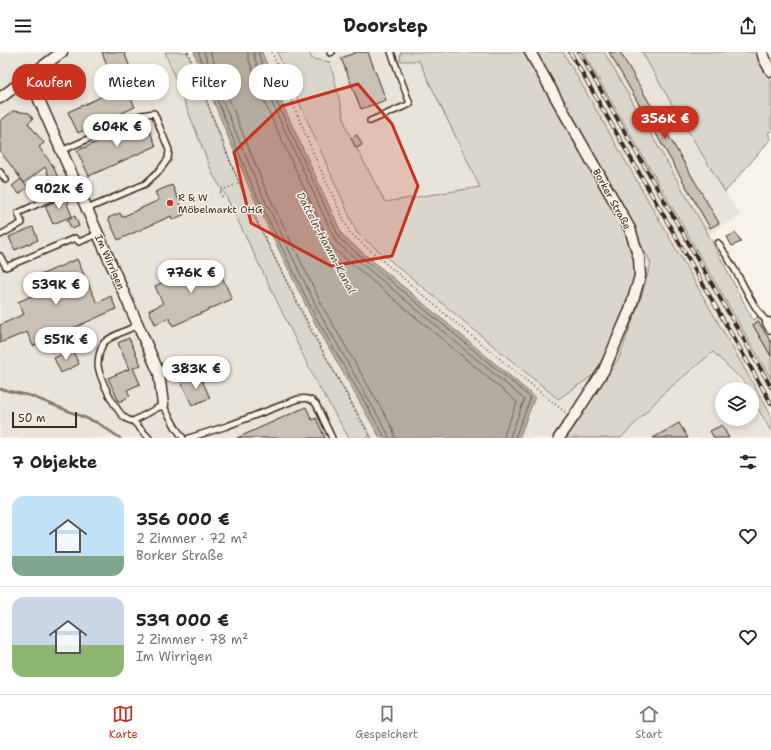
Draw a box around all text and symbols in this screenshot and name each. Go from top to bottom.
text: Doorstep [343,14,428,38]
icon: menu [12,15,34,37]
icon: share [737,15,759,37]
chip: Kaufen [12,64,86,100]
chip: Mieten [94,64,169,100]
chip: Filter [177,64,241,100]
chip: Neu [249,64,303,100]
pin: 356K € [632,106,698,140]
text: 356K € [641,110,689,127]
pin: 604K € [84,114,150,148]
text: 604K € [92,118,142,135]
street label: Borker Straße [590,166,634,232]
pin: 902K € [26,176,92,210]
text: 902K € [34,180,84,197]
water label: Datteln-Hamm-Kanal [293,189,359,297]
place label: R & W Möbelmarkt OHG [178,191,263,216]
marker: R & W Möbelmarkt OHG [165,198,175,208]
street label: Im Wirrigen [92,233,128,291]
pin: 776K € [158,260,224,294]
text: 776K € [166,264,216,281]
pin: 539K € [23,272,89,306]
text: 539K € [32,276,80,293]
pin: 551K € [33,327,99,361]
text: 551K € [44,331,88,348]
pin: 383K € [163,356,229,390]
text: 383K € [171,360,221,377]
map controls [715,382,759,426]
button: layers [715,382,759,426]
scale bar [12,410,77,429]
text: 50 m [18,411,46,426]
text: 7 Objekte [12,451,97,473]
icon: filters [737,451,759,473]
text: 356 000 € [136,508,230,530]
icon: home [44,512,92,560]
icon: heart [737,525,759,547]
text: 2 Zimmer · 72 m² [136,530,248,547]
text: Borker Straße [136,547,224,564]
text: 539 000 € [136,609,229,631]
icon: home [44,613,92,661]
icon: heart [737,626,759,648]
text: 2 Zimmer · 78 m² [136,631,248,648]
text: Im Wirrigen [136,648,212,665]
tab: Karte [109,703,138,742]
tab: Gespeichert [355,703,418,742]
tab: Start [635,703,662,742]

